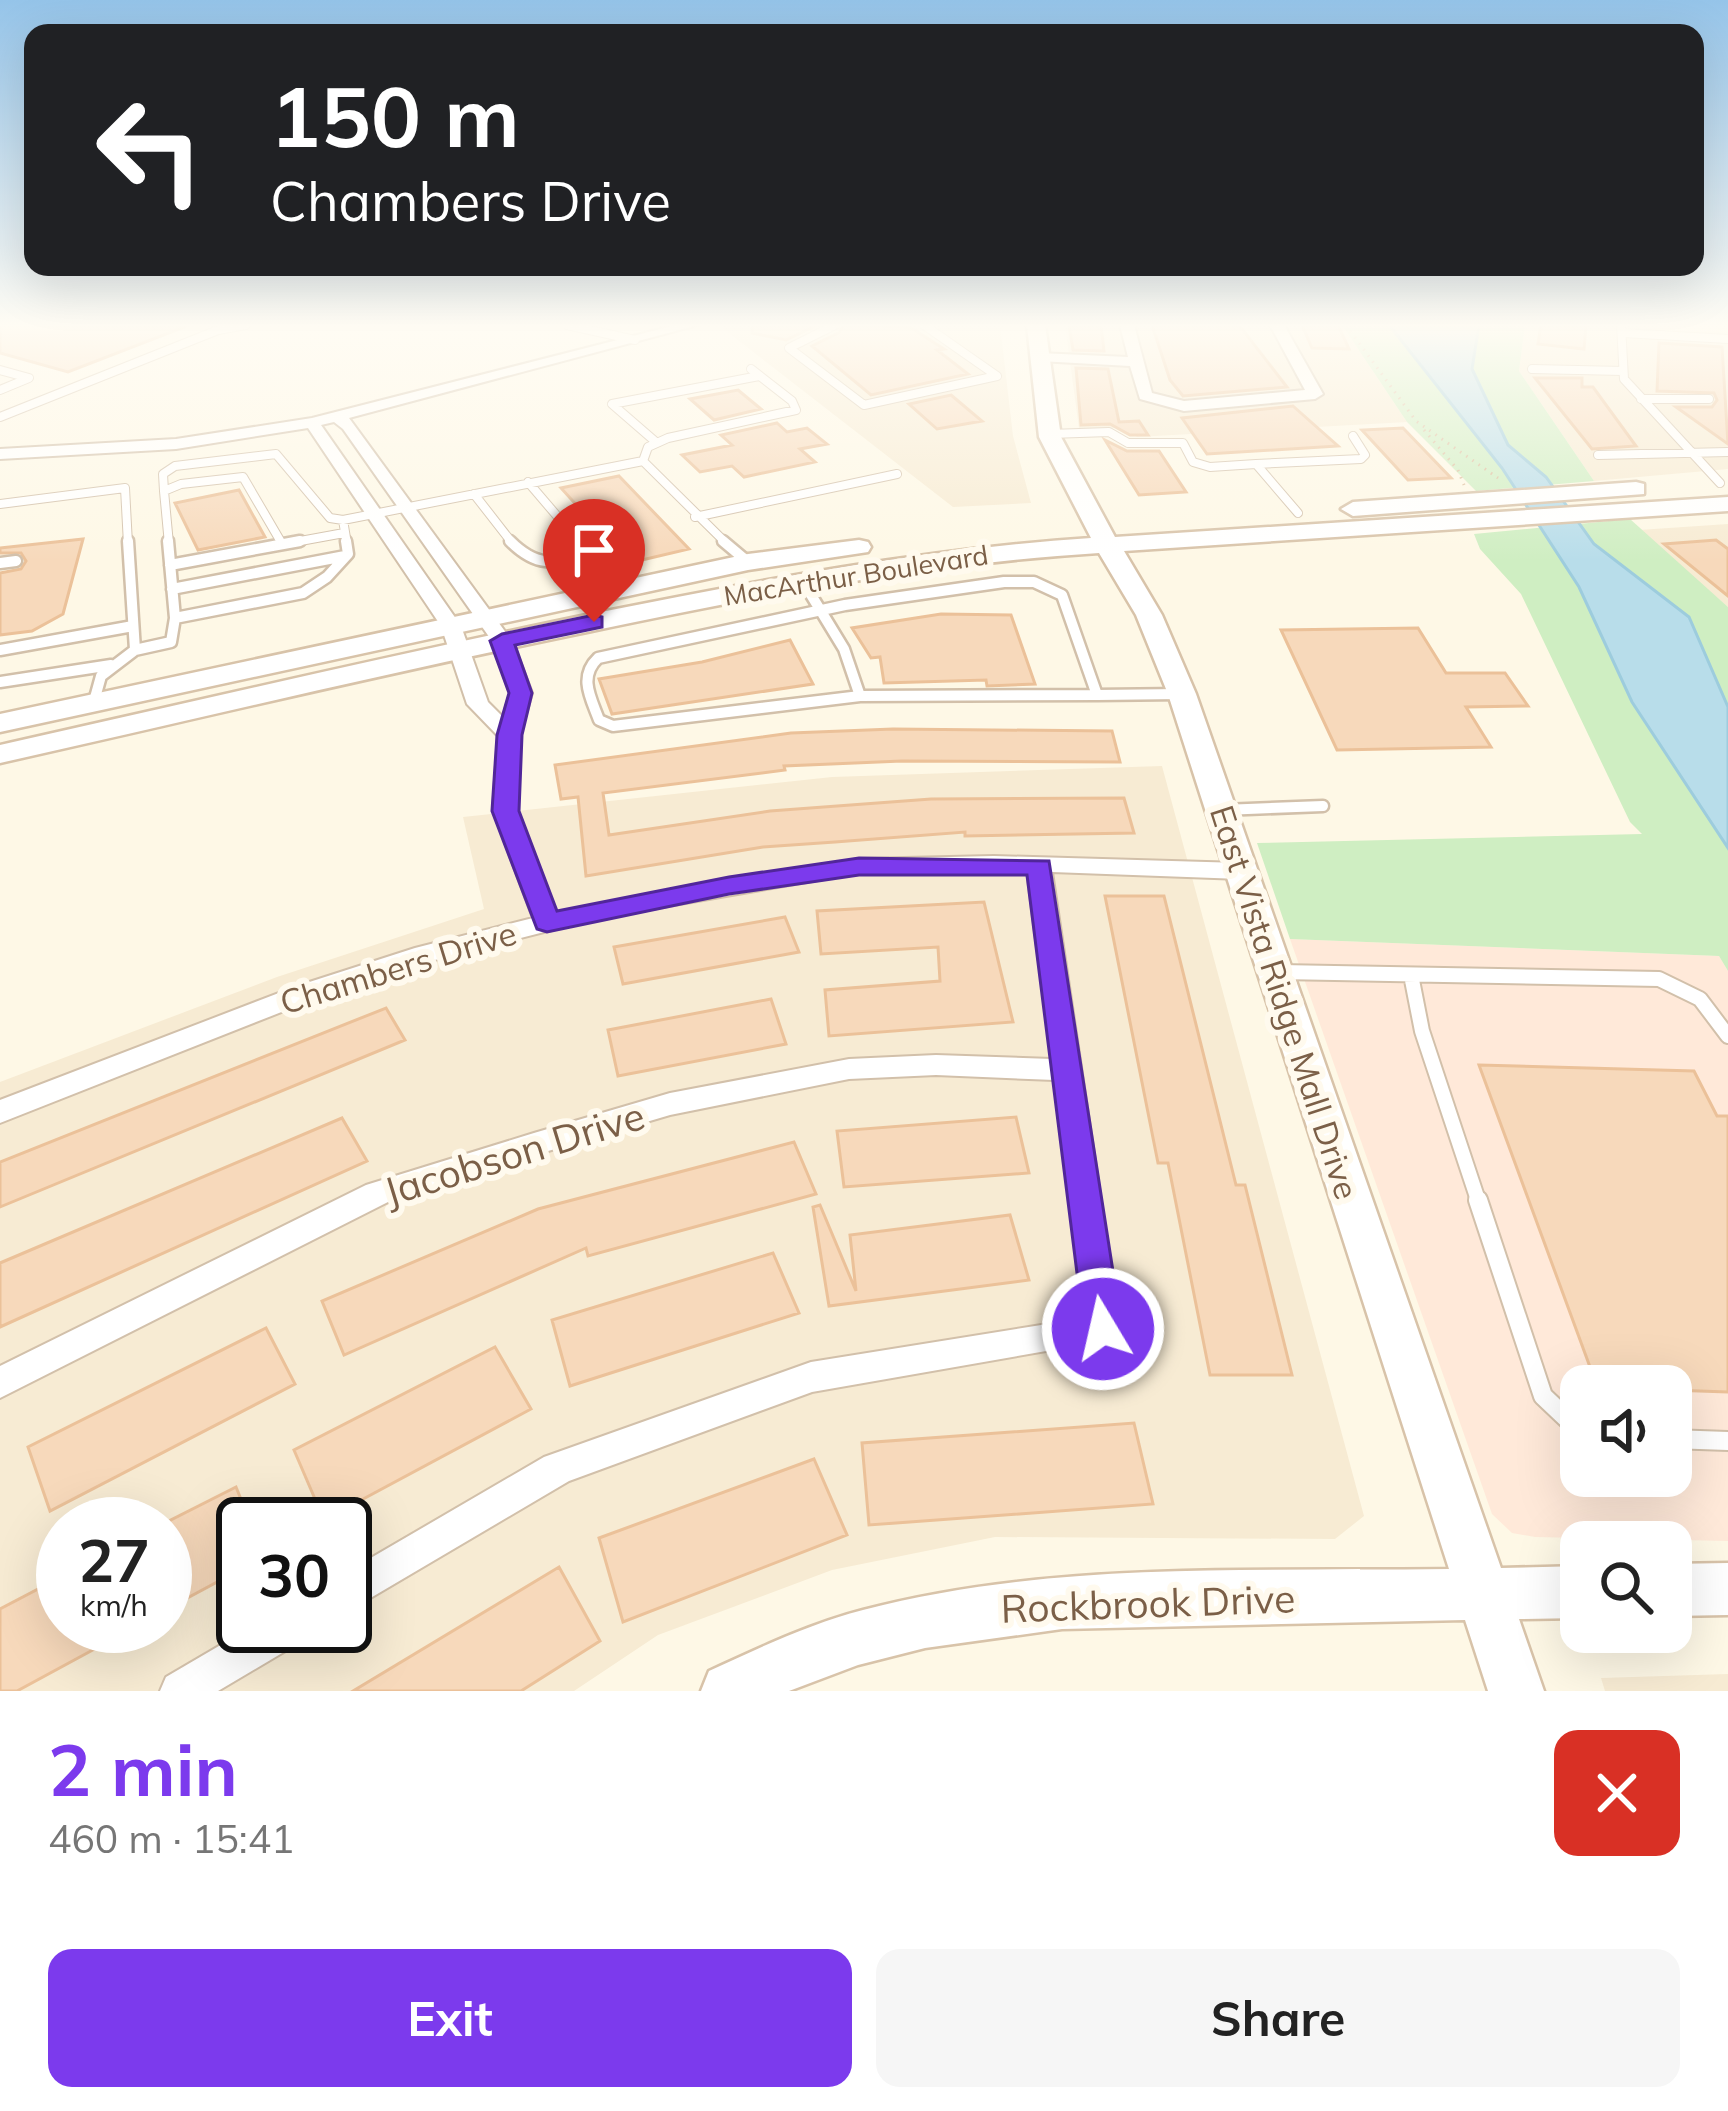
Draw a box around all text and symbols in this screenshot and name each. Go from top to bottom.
text: 150 m [270,63,520,168]
icon: left [72,72,228,228]
text: Chambers Drive [270,167,671,235]
pin [543,499,645,622]
icon: arrive [561,517,627,583]
street label: MacArthur Boulevard [721,537,991,613]
street label: East Vista Ridge Mall Drive [1202,800,1368,1204]
street label: Chambers Drive [275,912,521,1022]
street label: Jacobson Drive [378,1090,650,1216]
position arrow [1040,1266,1166,1392]
map controls [1560,1365,1692,1653]
button: sound [1560,1365,1692,1497]
speed limit sign: 30 [216,1497,372,1653]
button: search [1560,1521,1692,1653]
text: 27 [78,1522,150,1597]
street label: Rockbrook Drive [1000,1573,1296,1633]
text: km/h [80,1586,148,1624]
text: 2 min [48,1724,238,1814]
button: close [1554,1730,1680,1856]
text: 460 m · 15:41 [48,1814,294,1863]
button: Exit [48,1949,852,2087]
button: Share [876,1949,1680,2087]

